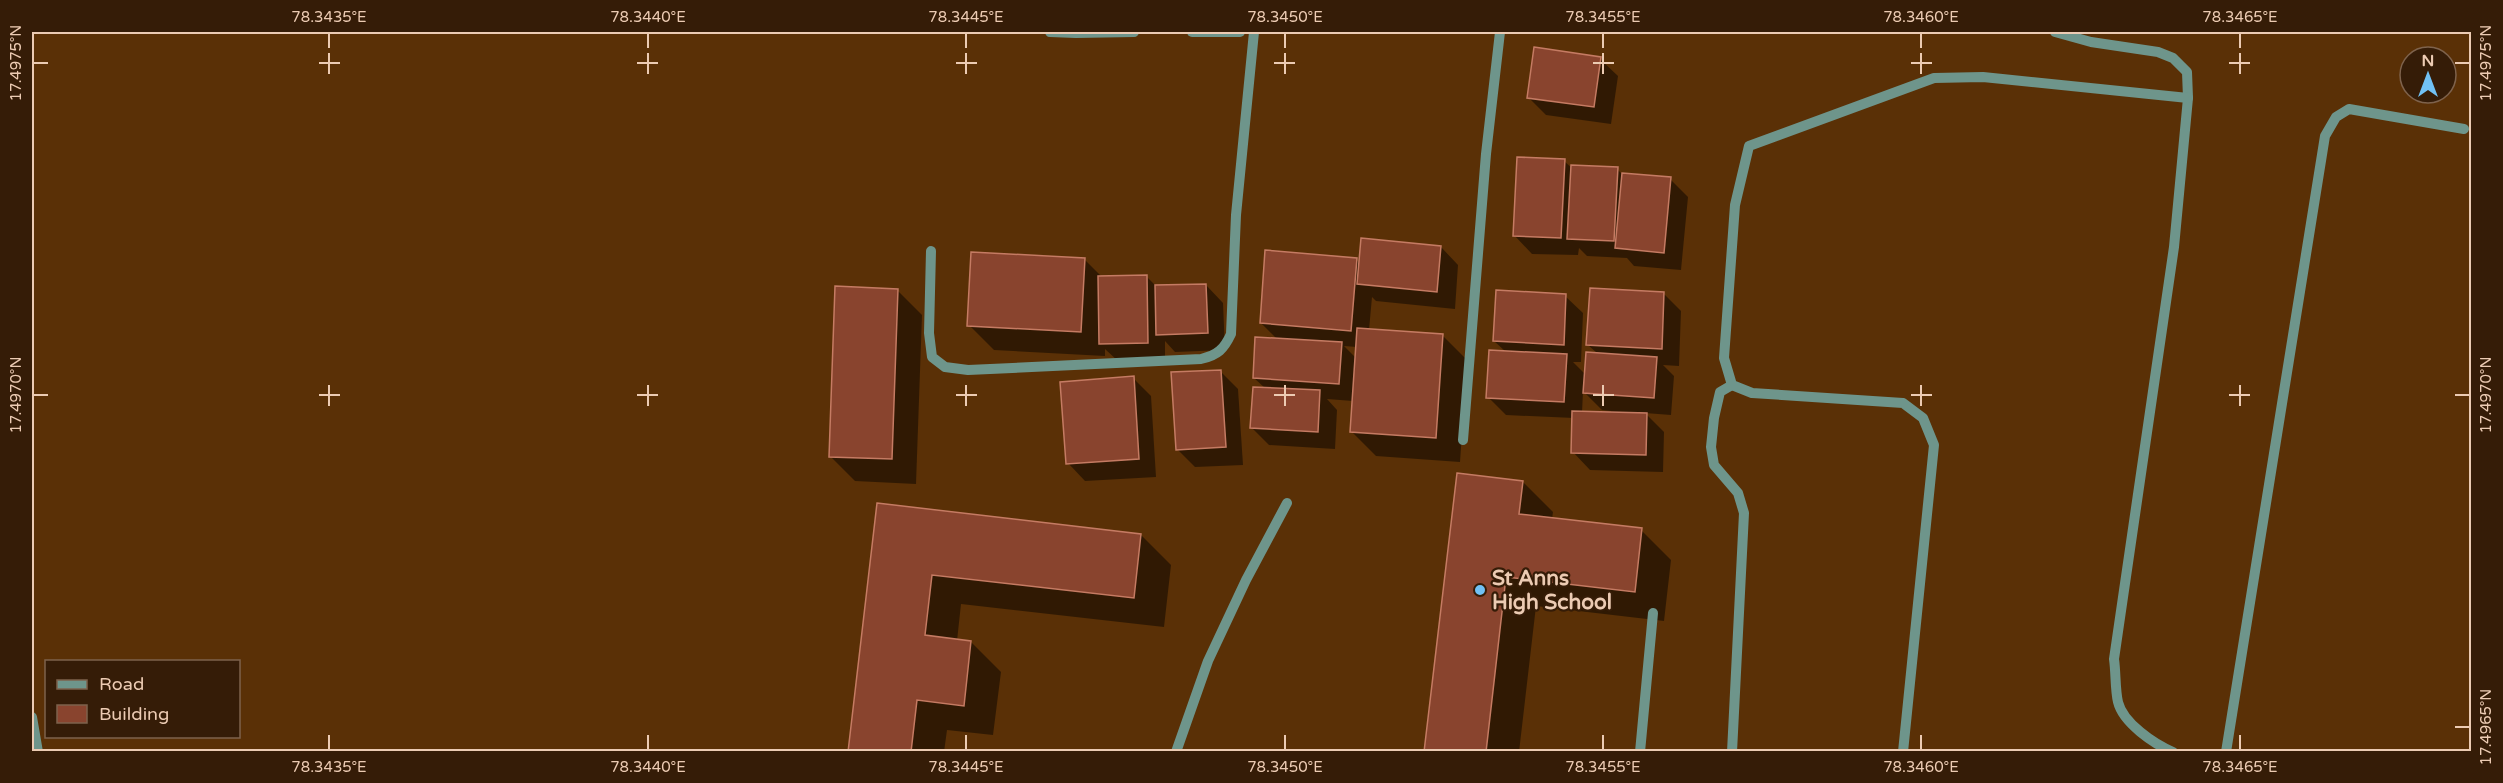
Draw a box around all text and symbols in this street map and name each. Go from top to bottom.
text: 78.3435°E [291,8,367,26]
text: 78.3440°E [610,8,686,26]
text: 78.3445°E [928,8,1004,26]
text: 78.3450°E [1247,8,1323,26]
text: 78.3455°E [1565,8,1641,26]
text: 78.3460°E [1883,8,1959,26]
text: 78.3465°E [2202,8,2278,26]
text: 17.4975°N [7,25,25,101]
text: 17.4975°N [2477,25,2495,101]
north arrow [2398,45,2458,105]
text: N [2422,51,2434,71]
text: 17.4970°N [7,356,25,434]
text: 17.4970°N [2477,356,2495,434]
place label: St Anns High School [1492,566,1612,615]
marker: St Anns High School [1473,583,1487,597]
legend [45,660,240,738]
text: Road [99,673,144,695]
text: 17.4965°N [2477,689,2495,765]
text: Building [99,703,169,725]
text: 78.3435°E [291,758,367,776]
text: 78.3440°E [610,758,686,776]
text: 78.3445°E [928,758,1004,776]
text: 78.3450°E [1247,758,1323,776]
text: 78.3455°E [1565,758,1641,776]
text: 78.3460°E [1883,758,1959,776]
text: 78.3465°E [2202,758,2278,776]

